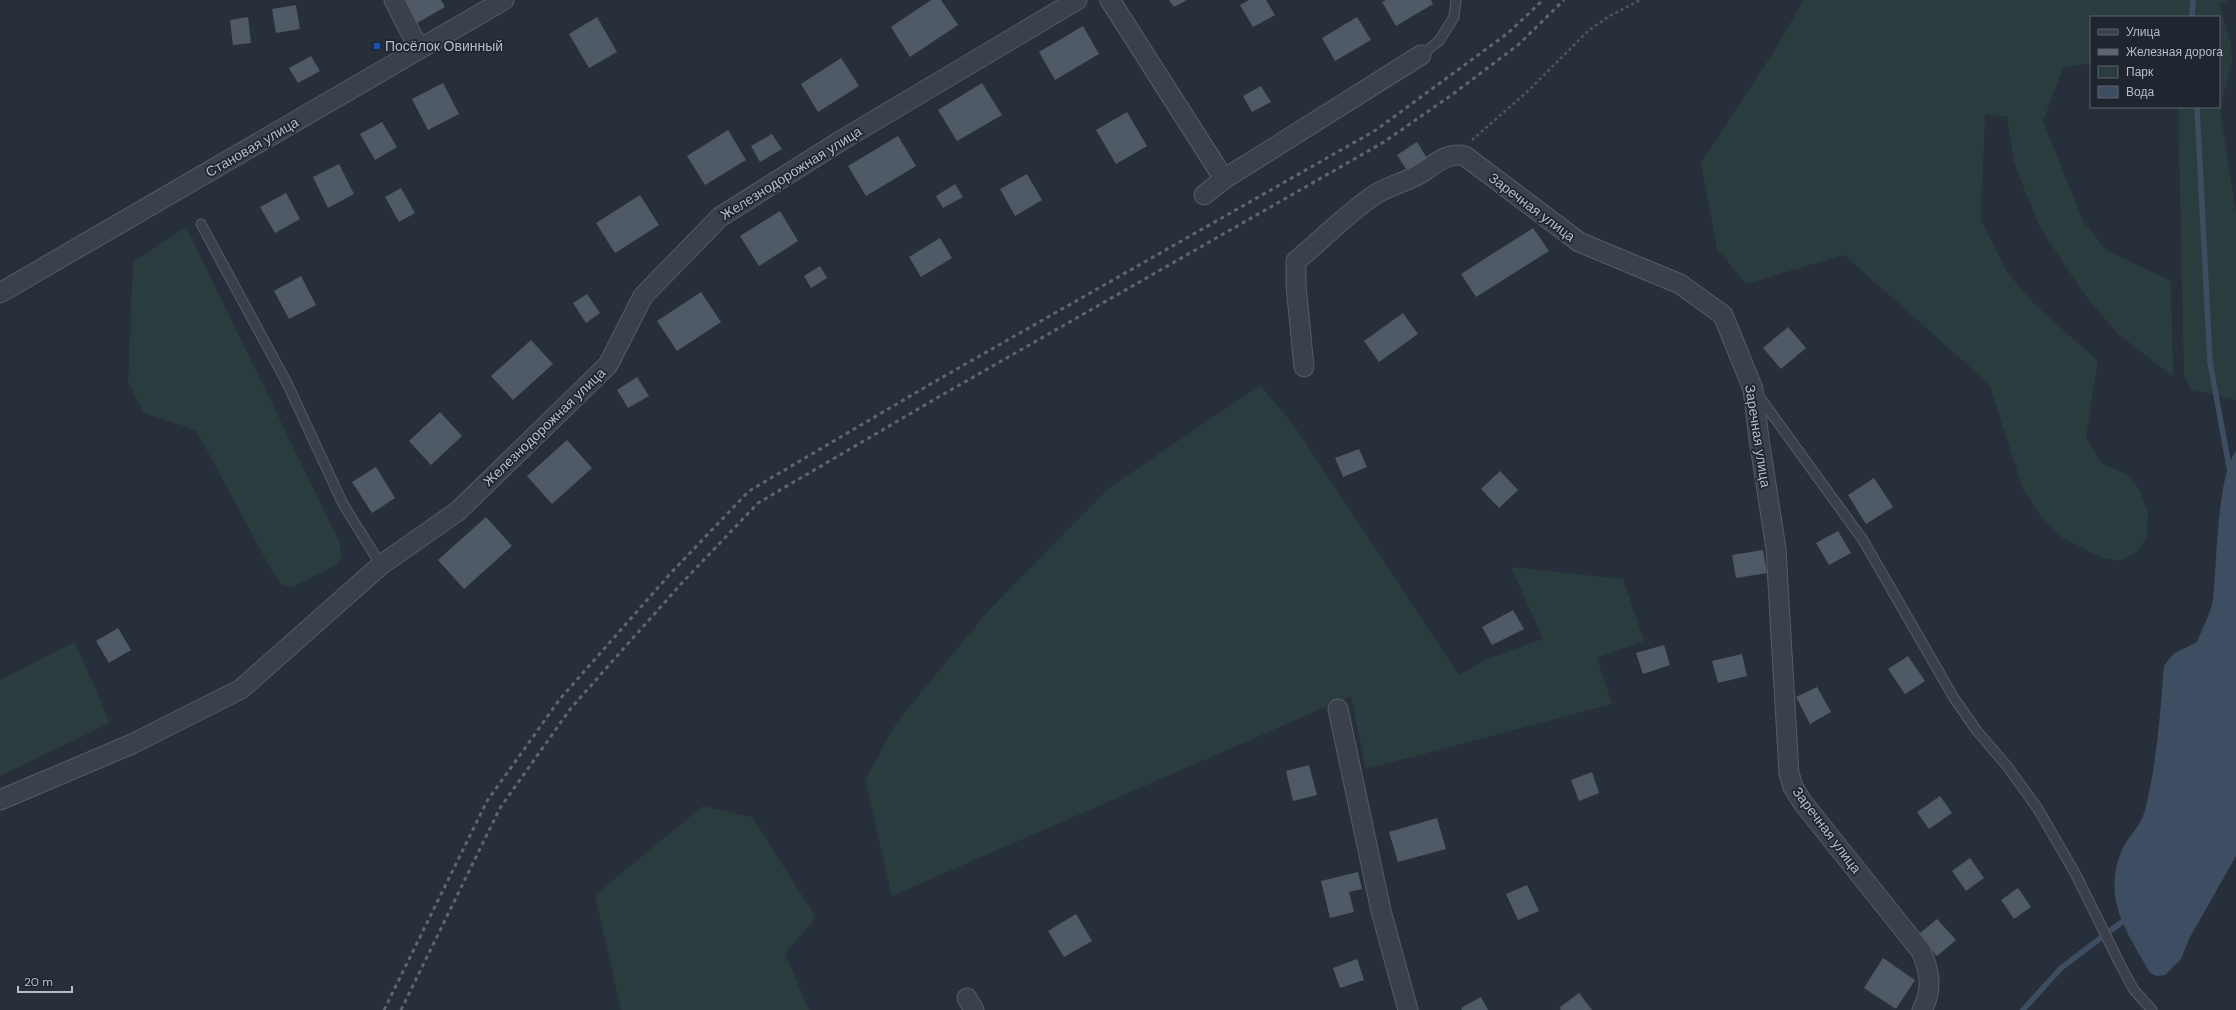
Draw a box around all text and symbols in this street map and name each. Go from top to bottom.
legend [2090,16,2220,108]
text: Улица [2126,24,2160,40]
place label: Посёлок Овинный [385,37,503,55]
marker: Посёлок Овинный [372,41,382,51]
text: Железная дорога [2126,44,2223,60]
text: Парк [2126,64,2154,80]
text: Вода [2126,84,2154,100]
street label: Становая улица [202,113,302,181]
street label: Железнодорожная улица [717,122,865,224]
street label: Заречная улица [1485,169,1579,246]
street label: Железнодорожная улица [479,364,609,490]
street label: Заречная улица [1741,383,1775,489]
street label: Заречная улица [1789,783,1866,877]
scale bar [18,968,72,994]
text: 20 m [24,974,53,990]

